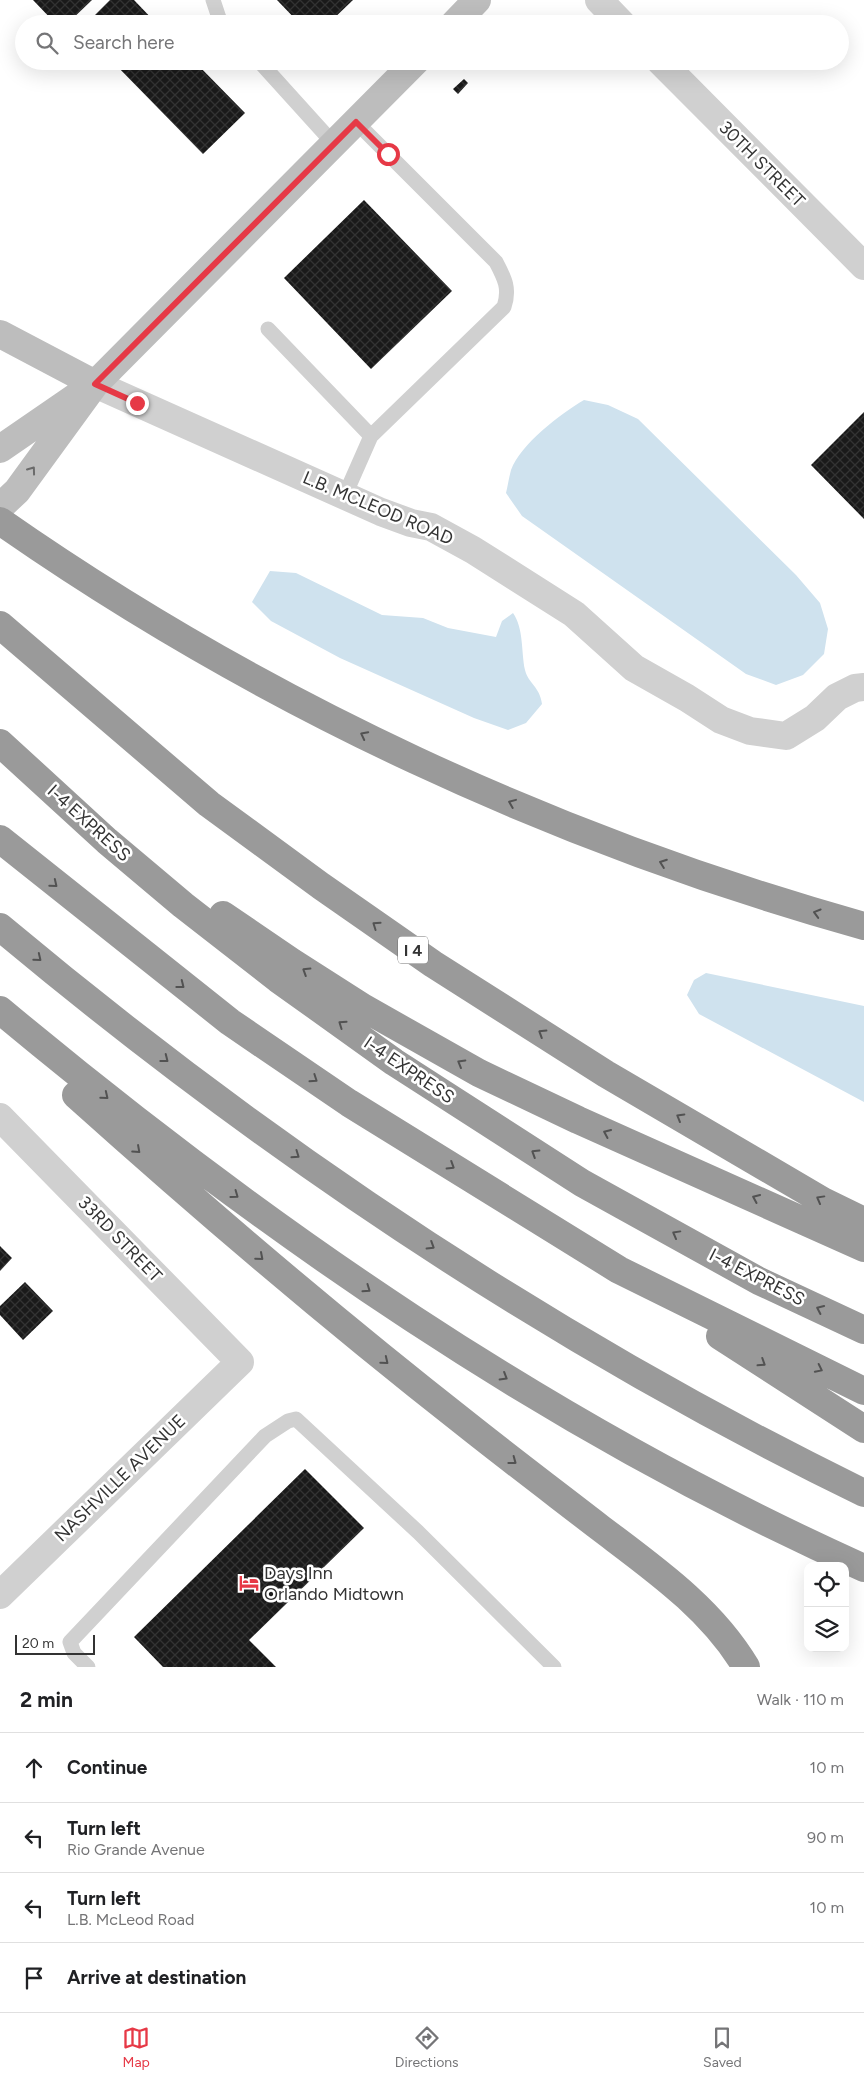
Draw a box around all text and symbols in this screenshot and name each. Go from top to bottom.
search box [15,15,849,70]
icon: search [33,29,61,57]
text: Search here [73,31,175,54]
street label: 30TH STREET [714,116,810,212]
route start [377,143,400,166]
route end [126,392,149,415]
street label: L.B. MCLEOD ROAD [300,466,456,550]
one-way arrow [26,467,35,476]
one-way arrow [360,731,369,741]
street label: I-4 EXPRESS [43,780,135,866]
one-way arrow [508,798,517,809]
one-way arrow [659,859,667,869]
one-way arrow [48,879,57,887]
one-way arrow [814,909,822,919]
one-way arrow [373,922,382,931]
road number: I 4 [398,936,428,964]
one-way arrow [32,952,42,961]
one-way arrow [302,968,312,977]
one-way arrow [175,979,185,988]
one-way arrow [338,1021,347,1030]
one-way arrow [538,1029,547,1039]
street label: I-4 EXPRESS [360,1032,458,1108]
one-way arrow [159,1053,168,1061]
one-way arrow [457,1059,466,1069]
one-way arrow [308,1073,317,1082]
one-way arrow [99,1091,108,1099]
one-way arrow [677,1114,686,1124]
one-way arrow [603,1129,612,1140]
one-way arrow [132,1144,141,1153]
one-way arrow [290,1149,300,1158]
one-way arrow [531,1150,540,1160]
one-way arrow [445,1160,454,1170]
one-way arrow [229,1189,238,1198]
street label: 33RD STREET [73,1191,167,1287]
one-way arrow [752,1194,761,1205]
one-way arrow [817,1196,826,1206]
one-way arrow [672,1231,681,1241]
one-way arrow [425,1240,434,1250]
street label: I-4 EXPRESS [706,1244,808,1310]
one-way arrow [254,1251,263,1260]
one-way arrow [362,1282,371,1292]
one-way arrow [816,1305,825,1315]
one-way arrow [379,1355,388,1363]
one-way arrow [757,1357,766,1367]
one-way arrow [814,1362,823,1373]
one-way arrow [498,1370,507,1380]
street label: NASHVILLE AVENUE [50,1410,190,1546]
one-way arrow [507,1455,517,1464]
place label: Days Inn Orlando Midtown [264,1562,404,1605]
map controls [804,1562,849,1652]
button: locate [804,1562,849,1607]
hotel icon: Days Inn Orlando Midtown [238,1572,260,1594]
button: layers [804,1607,849,1652]
scale bar [15,1632,95,1655]
text: 20 m [22,1635,54,1652]
text: 2 min [20,1687,73,1712]
text: Walk · 110 m [757,1690,844,1709]
icon: ahead [20,1754,48,1782]
text: Continue [67,1756,147,1779]
text: 10 m [810,1758,844,1777]
text: Turn left [67,1817,141,1840]
icon: left [20,1824,48,1852]
text: 90 m [807,1828,844,1847]
text: Rio Grande Avenue [67,1840,205,1859]
text: Turn left [67,1887,141,1910]
icon: left [20,1894,48,1922]
text: 10 m [810,1898,844,1917]
text: L.B. McLeod Road [67,1910,194,1929]
icon: arrive [20,1964,48,1992]
text: Arrive at destination [67,1966,246,1989]
tab: Map [122,2024,150,2071]
tab: Directions [395,2024,459,2071]
tab: Saved [703,2024,742,2071]

